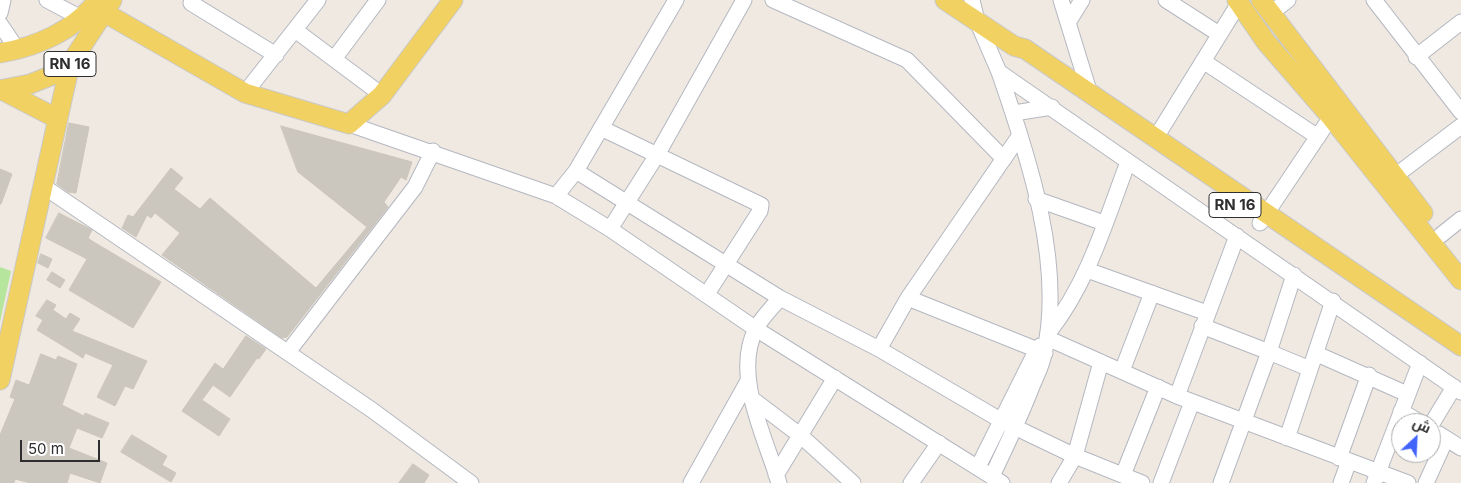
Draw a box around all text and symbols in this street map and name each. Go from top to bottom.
road number: RN 16 [44,52,96,76]
road number: RN 16 [1209,192,1261,218]
north arrow [1391,413,1441,463]
text: ش [1410,413,1434,436]
scale bar [22,430,102,462]
text: 50 m [28,439,64,458]

